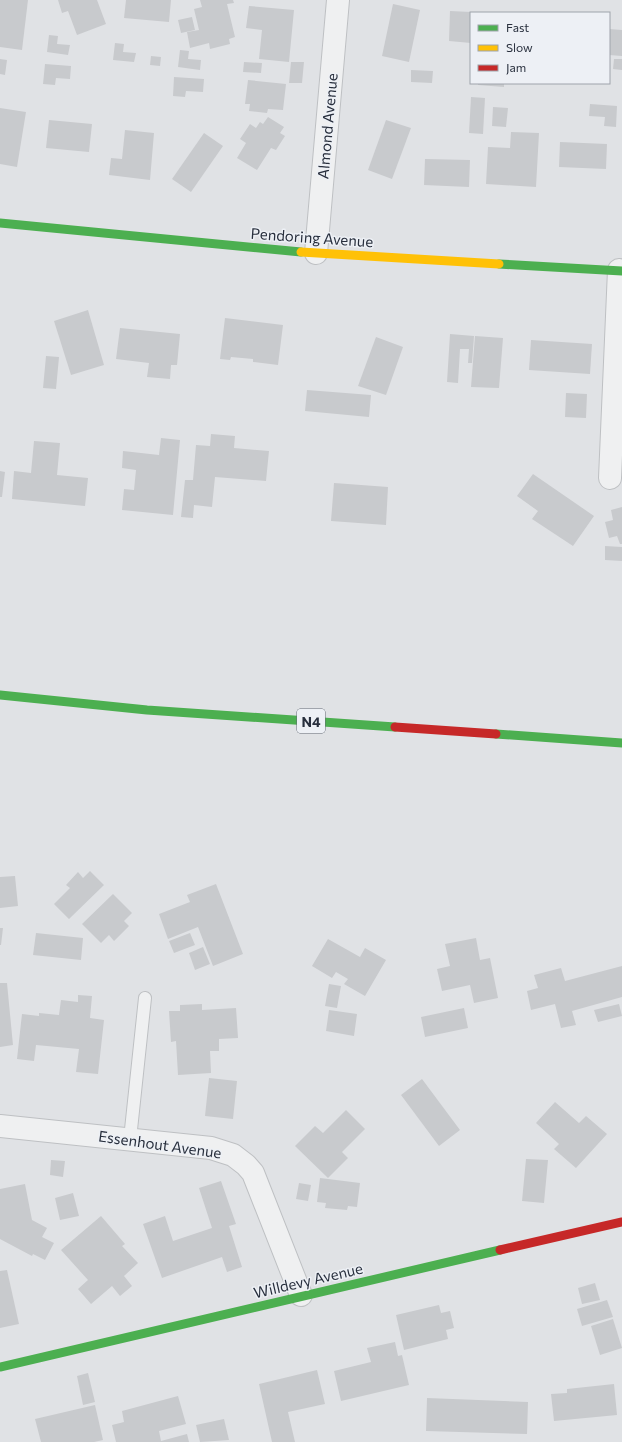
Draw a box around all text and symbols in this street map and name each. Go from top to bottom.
legend [470,12,610,84]
text: Fast [506,20,529,34]
text: Slow [506,40,533,54]
text: Jam [506,60,526,75]
street label: Almond Avenue [313,72,341,180]
street label: Pendoring Avenue [250,224,374,250]
road number: N4 [297,709,325,733]
street label: Essenhout Avenue [97,1126,223,1162]
street label: Willdevy Avenue [252,1259,364,1301]

